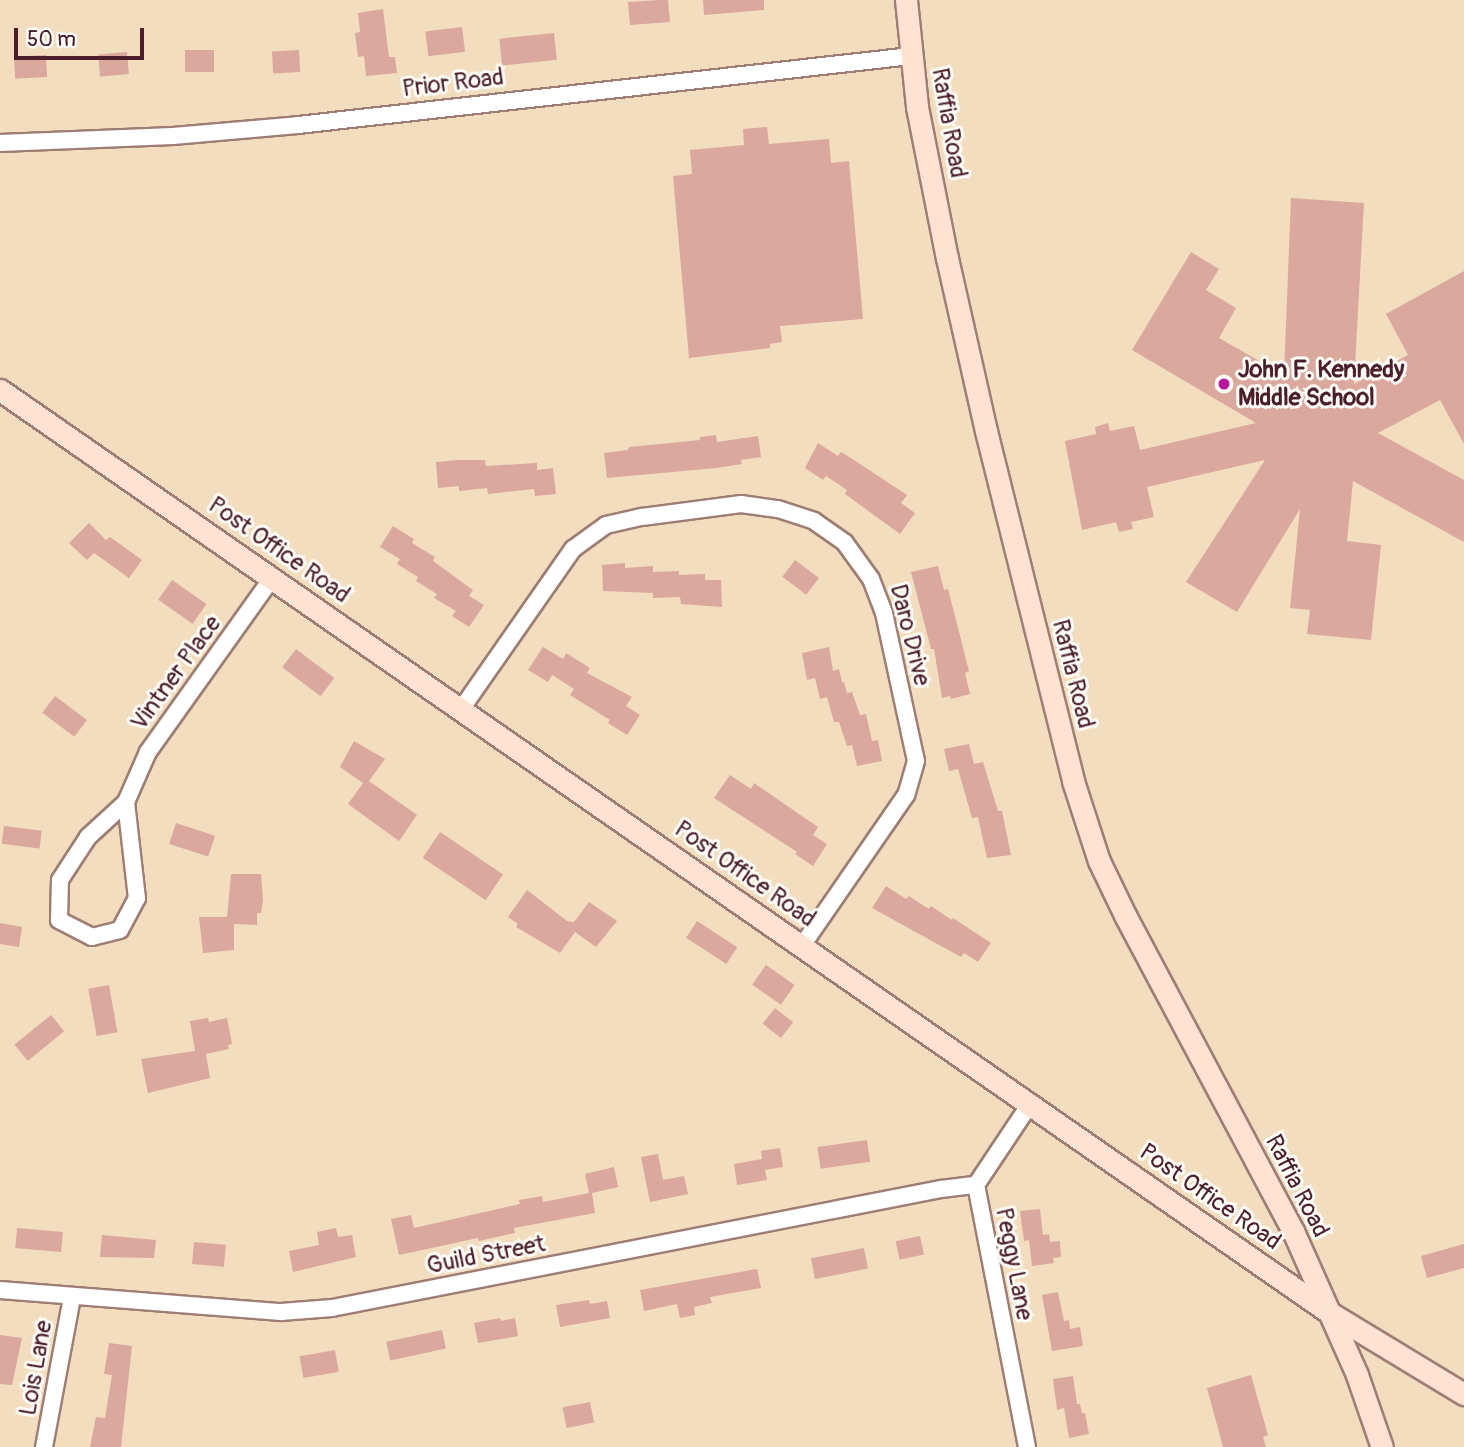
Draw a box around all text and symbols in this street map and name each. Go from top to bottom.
scale bar [18,14,147,58]
text: 50 m [27,26,76,53]
street label: Prior Road [401,62,505,104]
street label: Raffia Road [925,66,973,180]
place label: John F. Kennedy Middle School [1238,356,1404,412]
marker: John F. Kennedy Middle School [1216,376,1232,392]
street label: Post Office Road [203,491,355,609]
street label: Daro Drive [883,581,937,689]
street label: Vintner Place [125,610,227,736]
street label: Raffia Road [1046,617,1100,731]
street label: Post Office Road [669,815,821,933]
street label: Raffia Road [1259,1130,1335,1242]
street label: Post Office Road [1134,1138,1286,1256]
street label: Peggy Lane [989,1205,1039,1323]
street label: Guild Street [424,1229,548,1281]
street label: Lois Lane [13,1318,59,1418]

